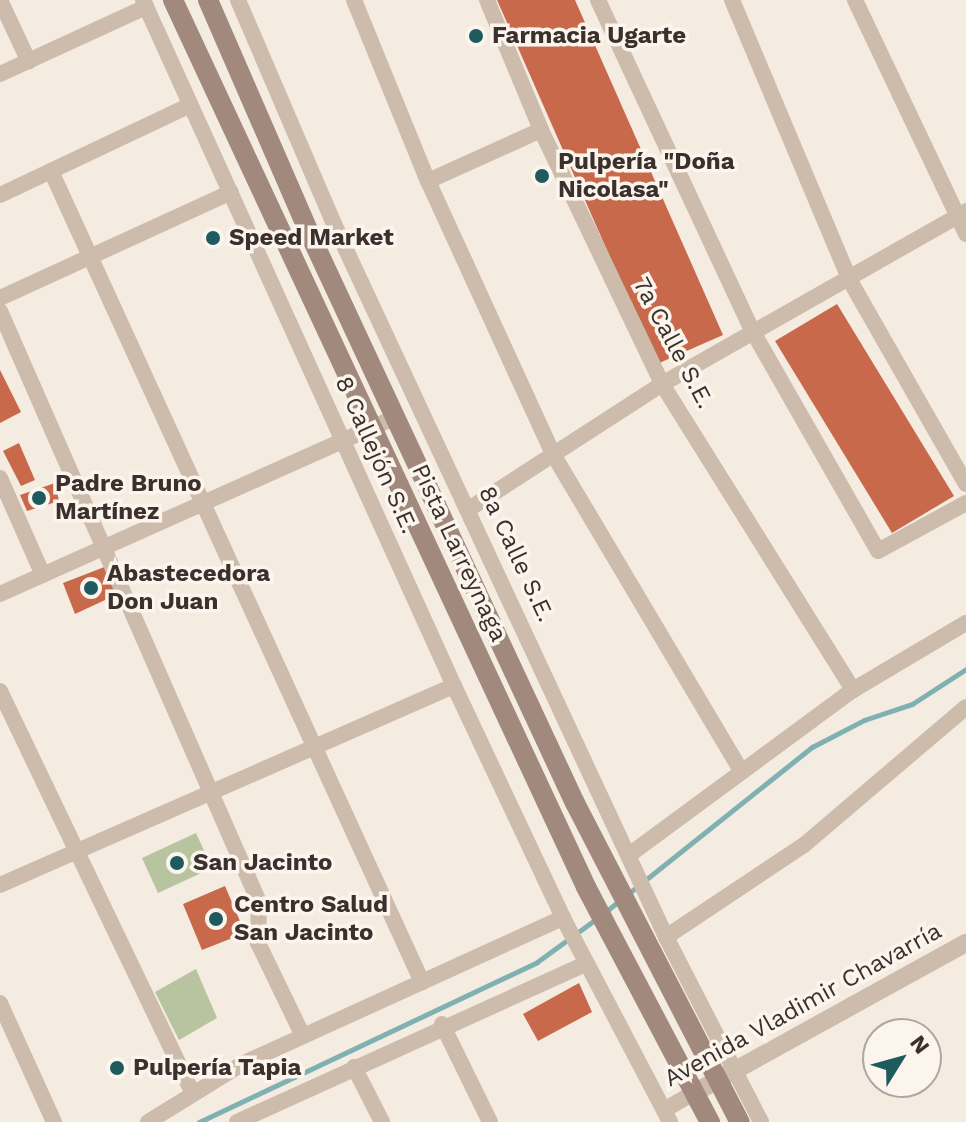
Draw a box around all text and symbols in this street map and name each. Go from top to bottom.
place label: Farmacia Ugarte [492,22,686,50]
marker: Farmacia Ugarte [467,27,485,45]
place label: Pulpería "Doña Nicolasa" [558,148,735,204]
marker: Pulpería "Doña Nicolasa" [533,167,551,185]
place label: Speed Market [229,224,394,252]
marker: Speed Market [204,229,222,247]
street label: 7a Calle S.E. [626,272,720,414]
street label: 8 Callejón S.E. [329,372,423,538]
street label: Pista Larreynaga [405,459,513,647]
place label: Padre Bruno Martínez [55,470,202,526]
street label: 8a Calle S.E. [472,481,560,627]
marker: Padre Bruno Martínez [30,489,48,507]
place label: Abastecedora Don Juan [107,560,270,616]
marker: Abastecedora Don Juan [82,579,100,597]
place label: San Jacinto [193,849,333,877]
marker: San Jacinto [168,854,186,872]
place label: Centro Salud San Jacinto [234,891,388,947]
marker: Centro Salud San Jacinto [205,908,227,930]
street label: Avenida Vladimir Chavarría [659,916,947,1094]
north arrow [862,1018,942,1098]
text: N [905,1030,935,1058]
place label: Pulpería Tapia [133,1054,302,1082]
marker: Pulpería Tapia [108,1059,126,1077]

